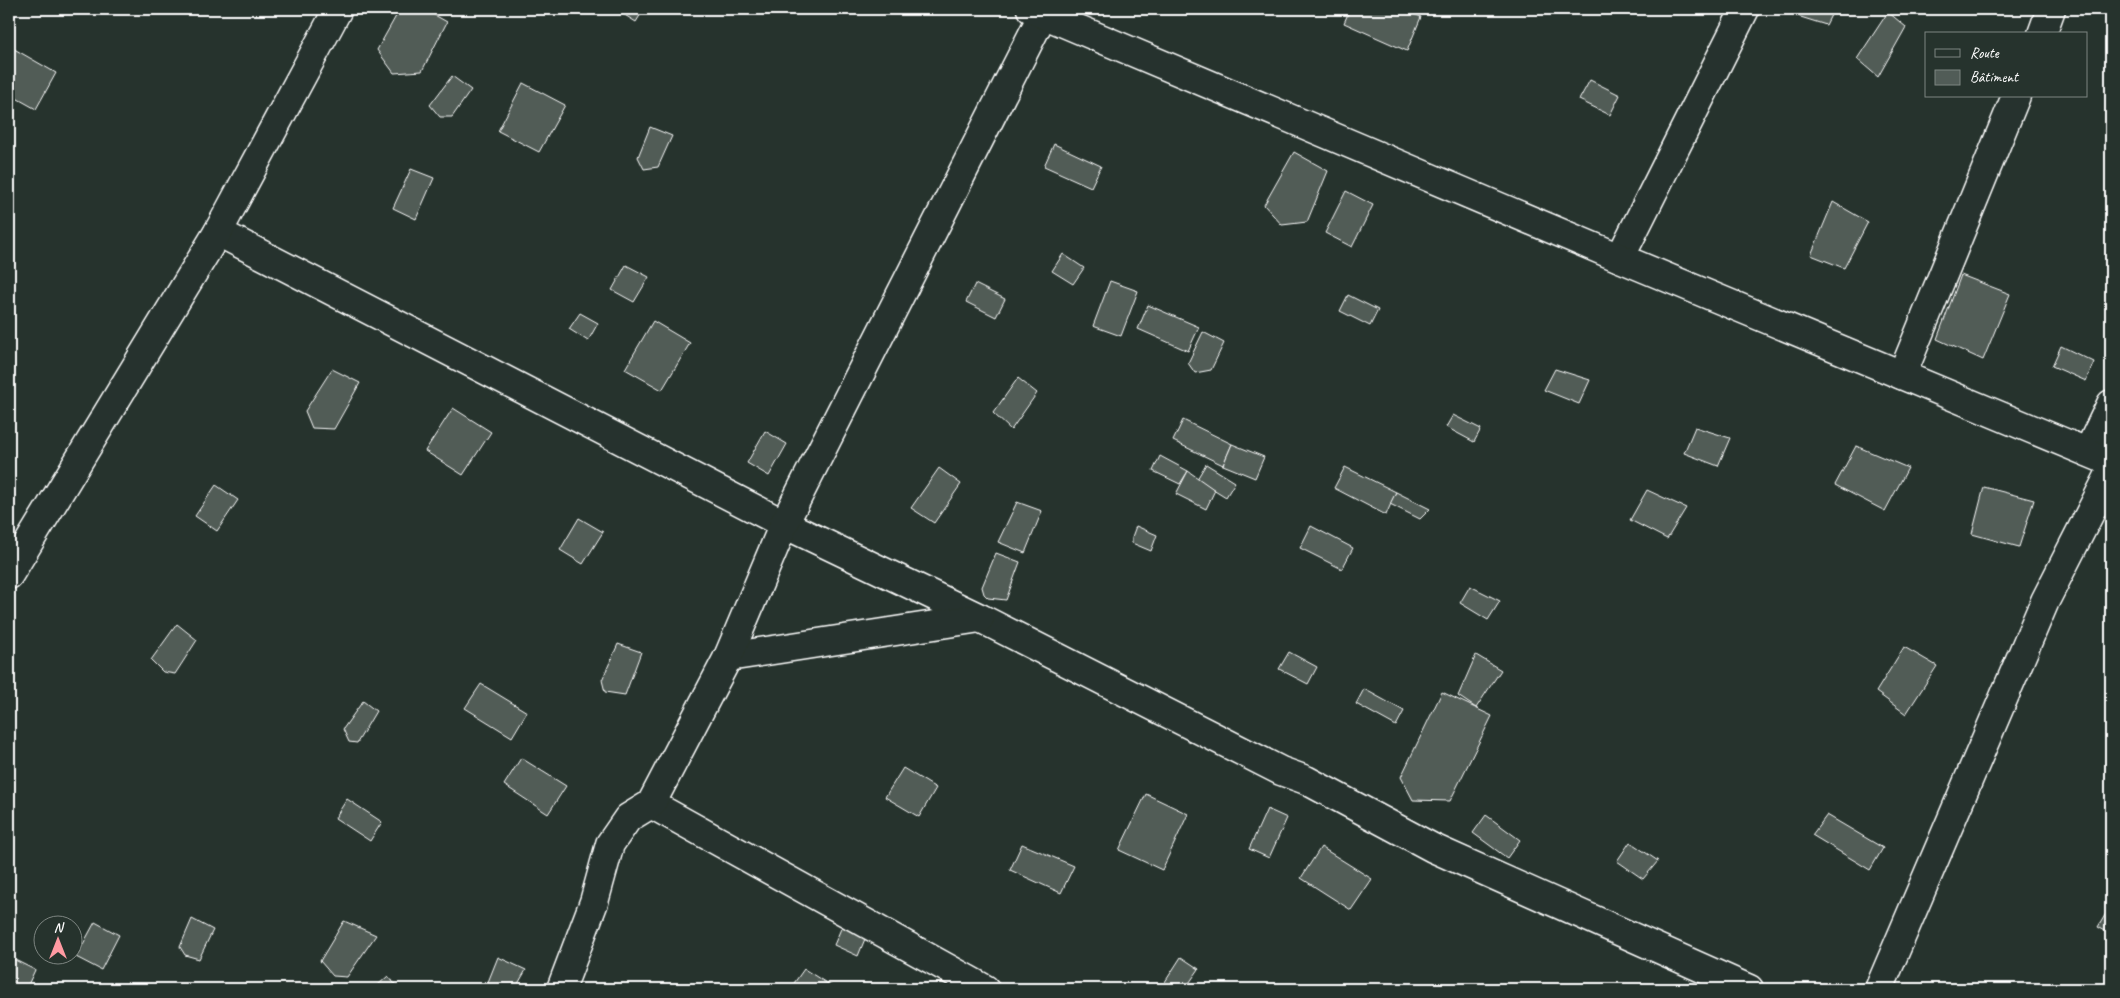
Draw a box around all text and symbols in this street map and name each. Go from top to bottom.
legend [1925,32,2088,98]
text: Route [1970,44,2000,63]
text: Bâtiment [1970,68,2020,87]
north arrow [32,916,82,966]
text: N [54,919,65,936]

